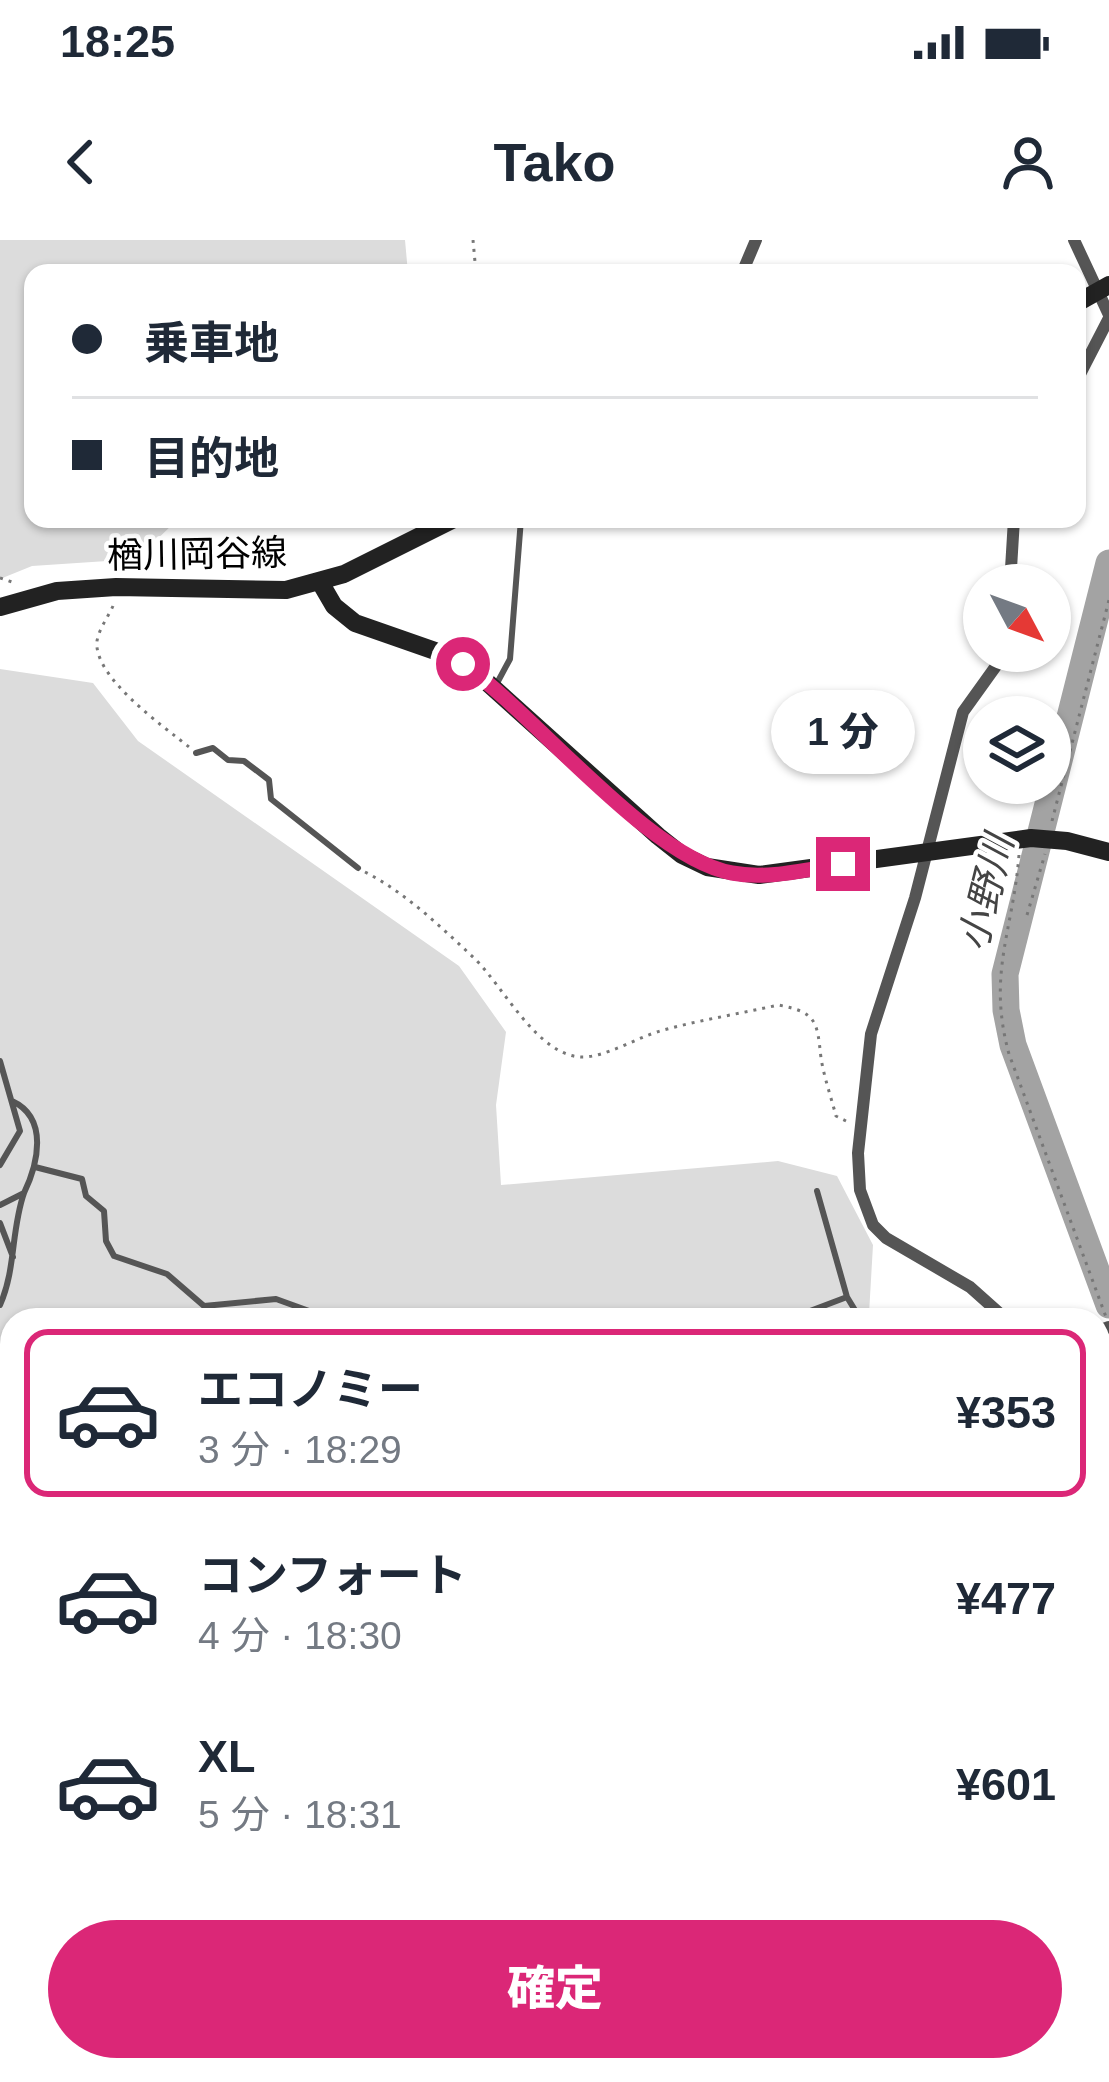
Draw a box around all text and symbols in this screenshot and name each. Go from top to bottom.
text: 18:25 [60,16,175,67]
icon: back [48,129,114,195]
icon: person [995,129,1061,195]
text: Tako [493,132,616,192]
text: 乗車地 [144,318,279,369]
text: 目的地 [144,433,279,484]
street label: 楢川岡谷線 [107,532,287,576]
north arrow [963,564,1071,672]
map controls [963,564,1071,804]
route start [436,637,490,691]
callout: 1 分 [771,690,915,774]
button: layers [963,696,1071,804]
text: 1 分 [807,710,879,753]
water label: 小野川 [951,827,1022,955]
route end [816,837,870,891]
icon: car [54,1359,162,1467]
text: エコノミー [198,1364,423,1415]
text: ¥353 [956,1387,1056,1438]
text: 3 分 · 18:29 [198,1428,402,1471]
icon: car [54,1545,162,1653]
text: コンフォート [198,1550,467,1601]
text: ¥477 [956,1573,1056,1624]
text: 4 分 · 18:30 [198,1614,402,1657]
icon: car [54,1731,162,1839]
text: XL [198,1731,256,1782]
text: ¥601 [956,1759,1056,1810]
text: 5 分 · 18:31 [198,1793,402,1836]
button: 確定 [48,1920,1062,2058]

